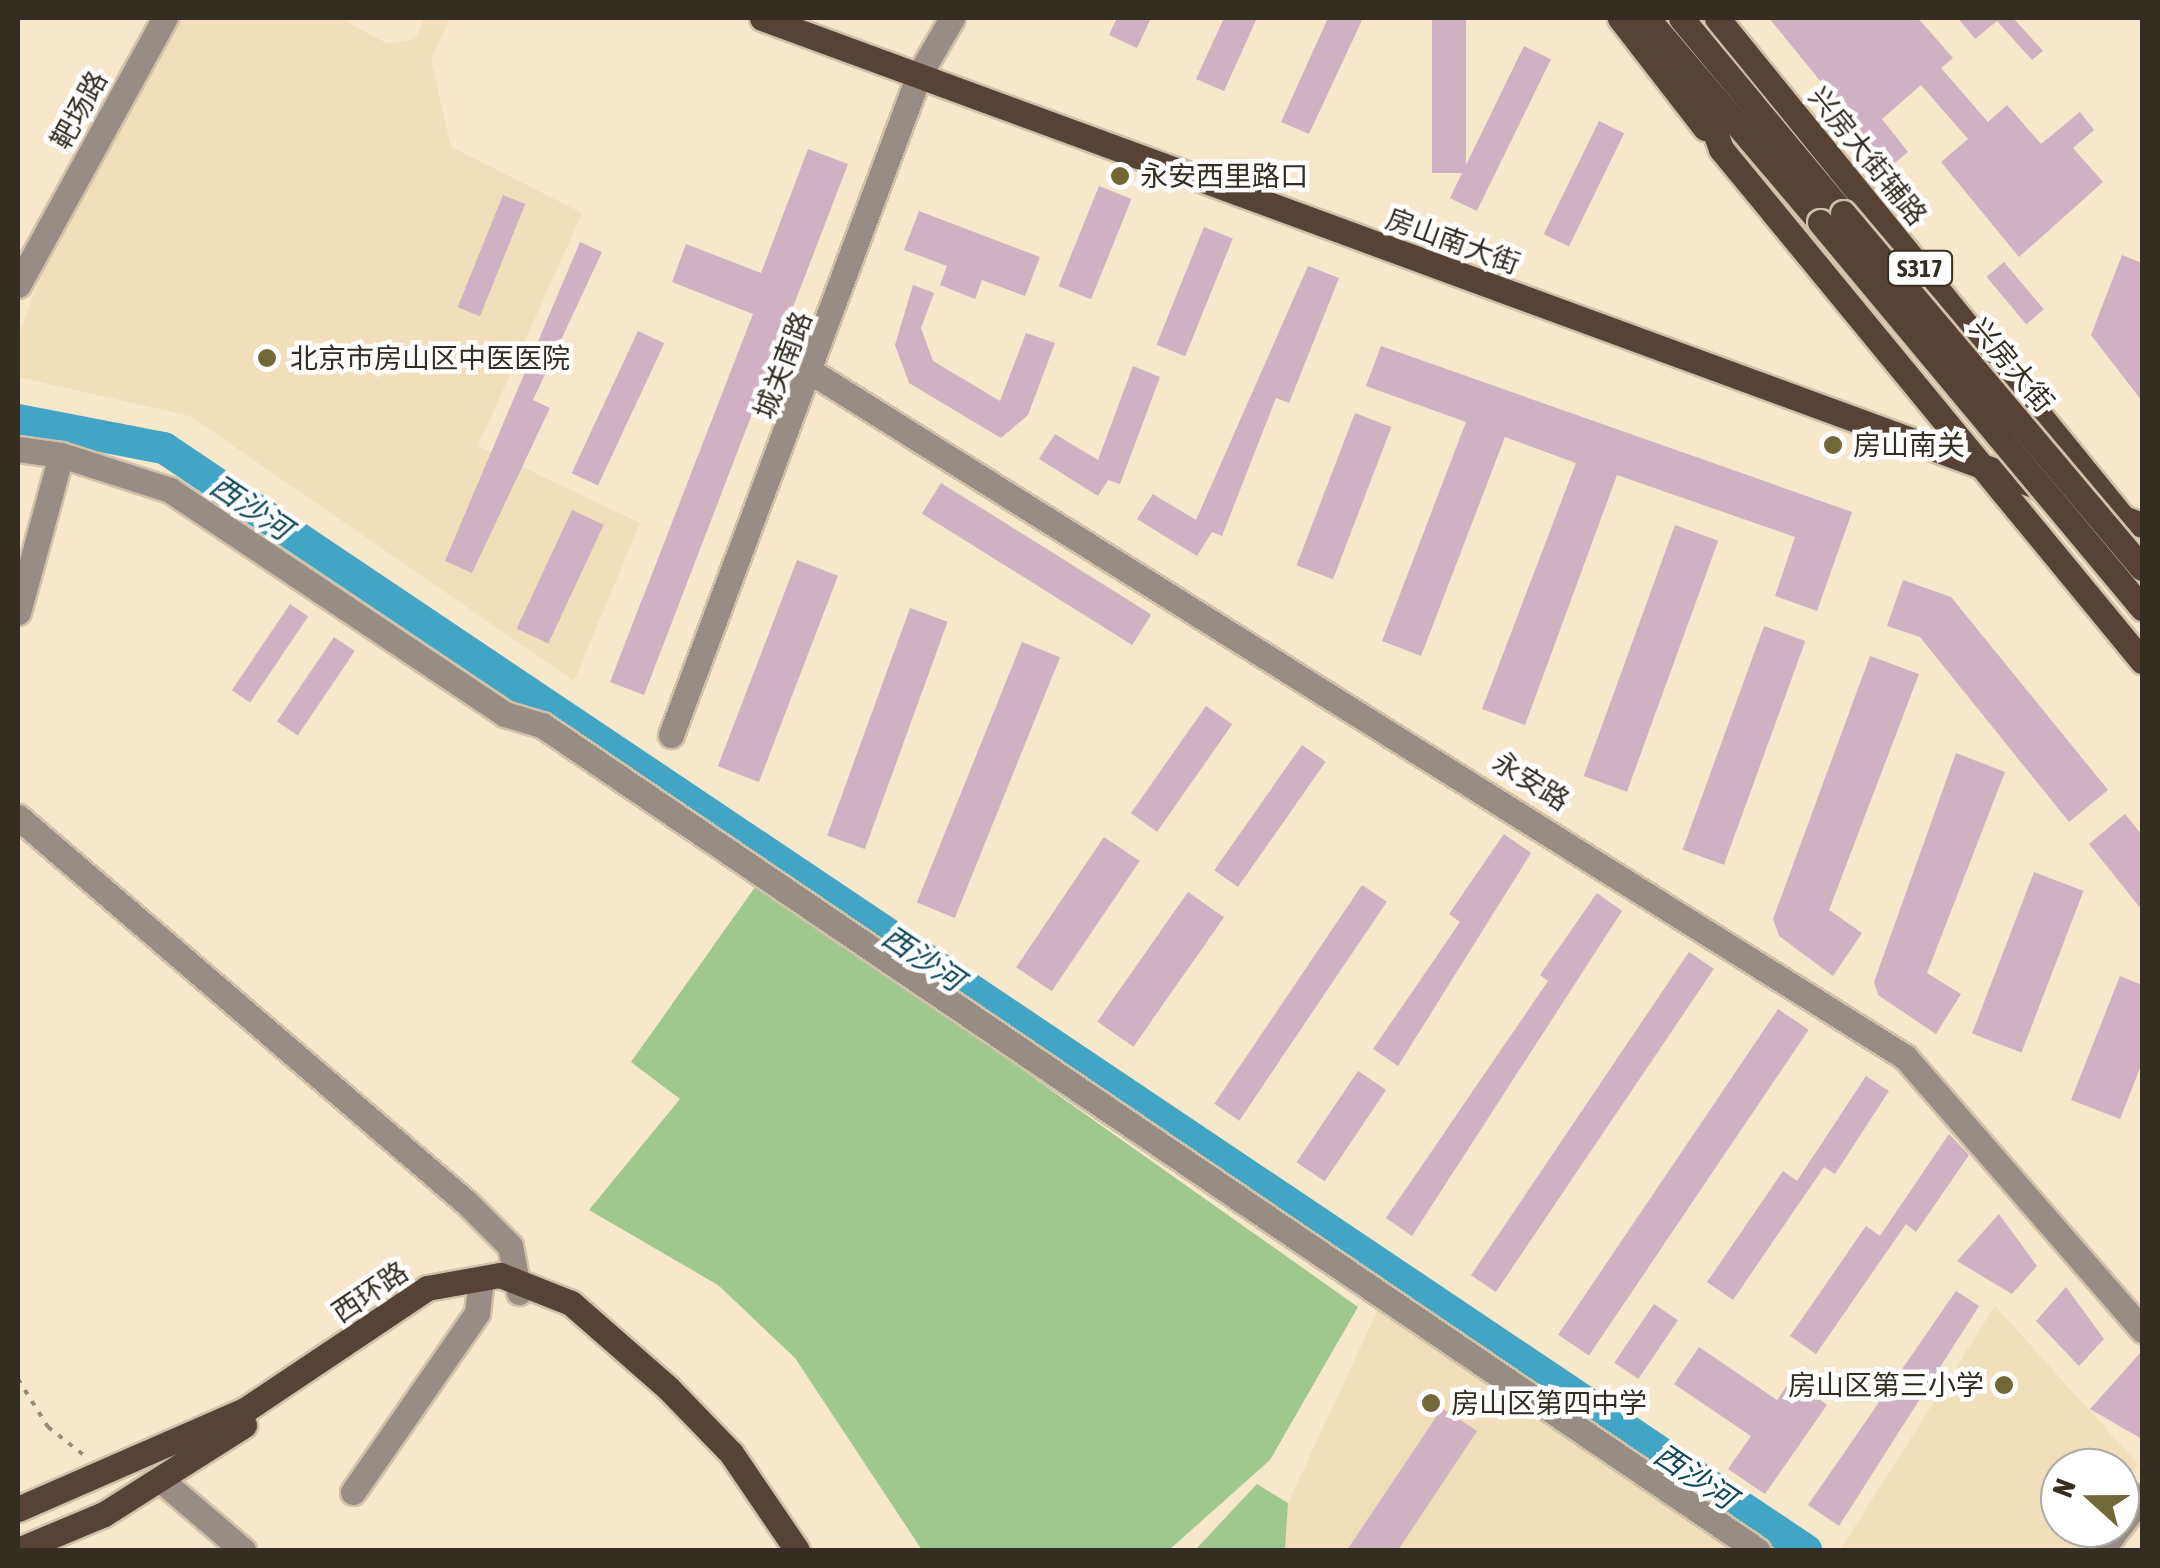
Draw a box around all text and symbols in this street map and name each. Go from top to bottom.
street label: 靶场路 [44,65,114,155]
street label: 兴房大街辅路 [1802,80,1934,232]
place label: 永安西里路口 [1140,159,1308,193]
marker: 永安西里路口 [1109,165,1131,187]
street label: 房山南大街 [1381,201,1525,281]
road number: S317 [1885,248,1955,288]
street label: 城关南路 [747,307,819,423]
street label: 兴房大街 [1963,311,2061,419]
place label: 北京市房山区中医医院 [290,341,570,375]
marker: 北京市房山区中医医院 [254,345,280,371]
place label: 房山南关 [1853,428,1965,462]
marker: 房山南关 [1822,434,1844,456]
water label: 西沙河 [204,467,298,547]
street label: 永安路 [1486,744,1576,818]
water label: 西沙河 [876,918,970,998]
street label: 西环路 [326,1255,414,1329]
place label: 房山区第三小学 [1788,1368,1984,1402]
marker: 房山区第三小学 [1993,1374,2015,1396]
place label: 房山区第四中学 [1451,1386,1647,1420]
marker: 房山区第四中学 [1420,1392,1442,1414]
water label: 西沙河 [1648,1436,1742,1516]
north arrow [2040,1448,2140,1548]
text: N [2046,1475,2082,1501]

